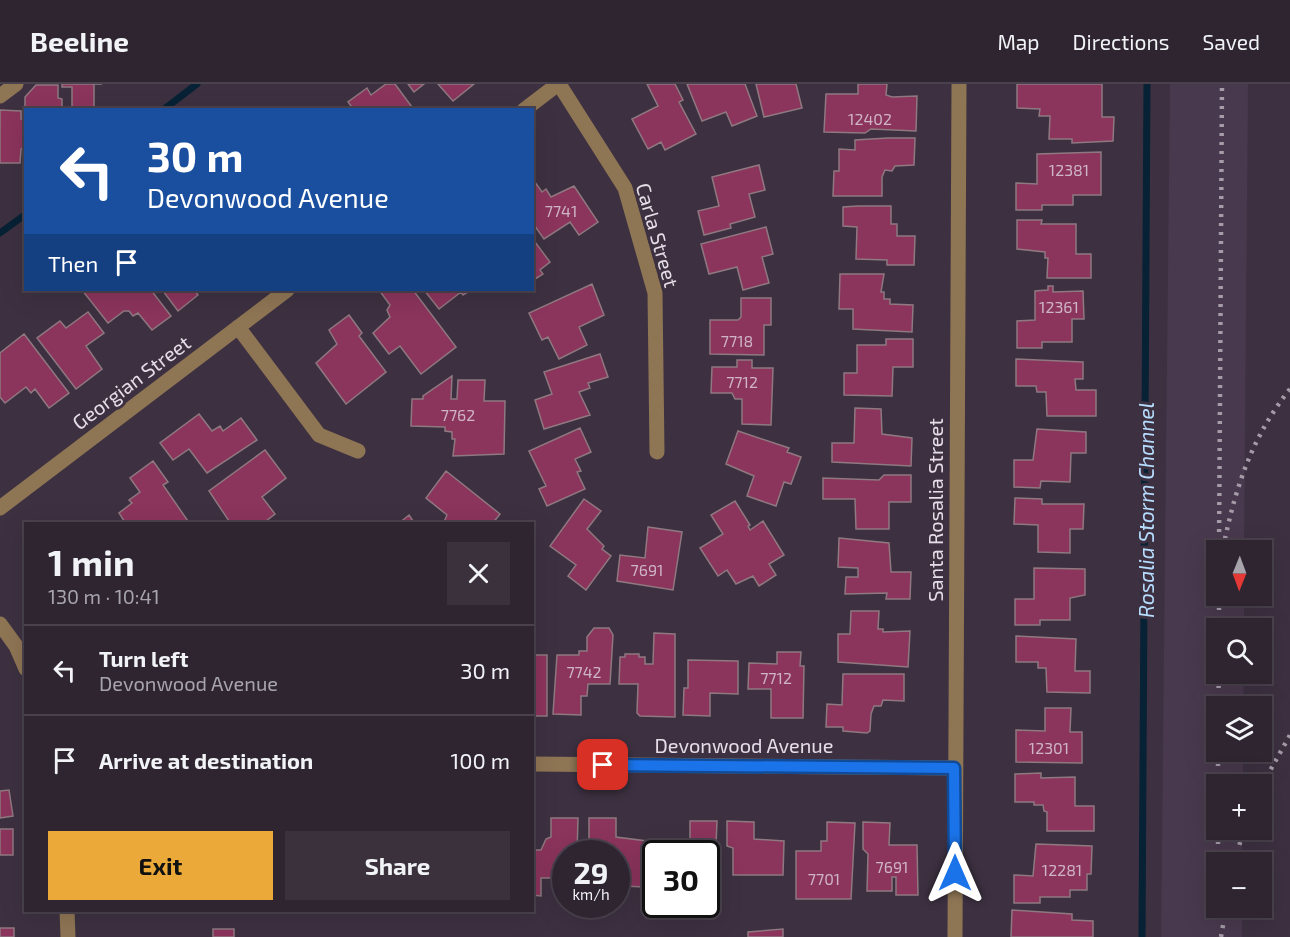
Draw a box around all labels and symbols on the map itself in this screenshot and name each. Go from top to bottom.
house number: 12402 [848,109,892,128]
house number: 12381 [1049,160,1089,179]
street label: Carla Street [632,180,684,290]
house number: 7741 [545,201,577,220]
house number: 12361 [1039,297,1079,316]
street label: Georgian Street [67,330,195,434]
house number: 7718 [721,331,753,350]
house number: 7712 [726,372,758,391]
water label: Rosalia Storm Channel [1133,402,1158,618]
house number: 7762 [441,405,475,424]
street label: Santa Rosalia Street [923,418,947,602]
north arrow [1206,540,1272,606]
house number: 7691 [631,560,663,579]
house number: 7742 [566,662,602,681]
house number: 7712 [760,668,792,687]
street label: Devonwood Avenue [654,733,834,757]
house number: 12301 [1029,738,1069,757]
pin [577,739,628,790]
speed limit sign: 30 [642,840,720,918]
position arrow [923,841,987,905]
house number: 7691 [876,857,908,876]
house number: 12281 [1042,860,1082,879]
house number: 7701 [808,869,840,888]

